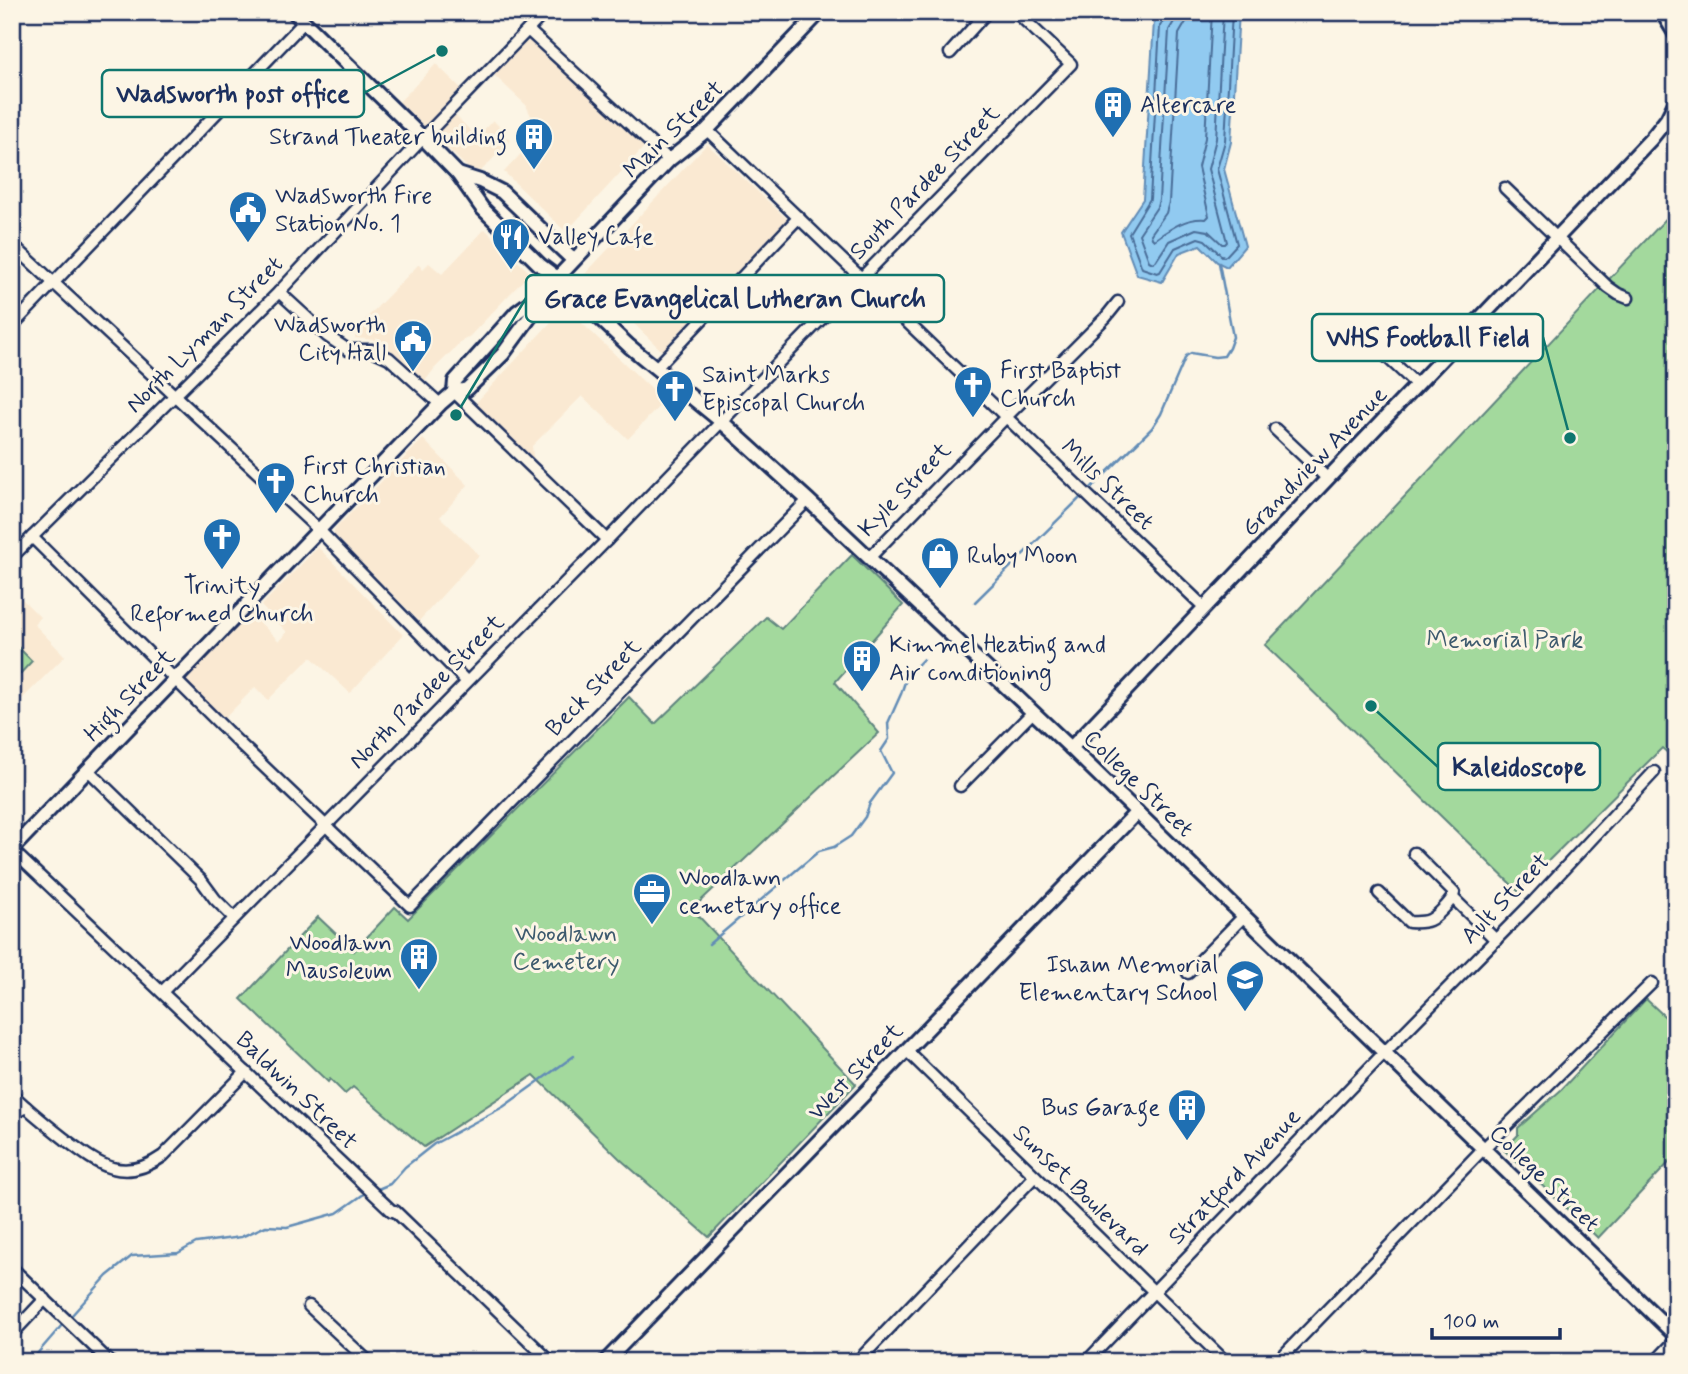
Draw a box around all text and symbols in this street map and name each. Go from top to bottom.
callout: Wadsworth post office [102,70,364,117]
street label: Main Street [617,74,731,186]
text: Wadsworth post office [115,78,350,112]
building icon: Altercare [1092,84,1134,139]
place label: Altercare [1140,90,1237,121]
street label: South Pardee Street [843,99,1007,267]
building icon: Strand Theater building [513,116,555,171]
place label: Strand Theater building [269,122,507,156]
place label: Wadsworth Fire Station No. 1 [275,181,432,240]
public building icon: Wadsworth Fire Station No. 1 [227,189,269,244]
restaurant icon: Valley Cafe [490,216,532,271]
place label: Valley Cafe [538,222,654,253]
street label: North Lyman Street [120,250,290,420]
callout: Grace Evangelical Lutheran Church [526,275,944,322]
text: Grace Evangelical Lutheran Church [544,283,926,320]
place label: Wadsworth City Hall [274,310,386,369]
callout: WHS Football Field [1312,314,1543,361]
public building icon: Wadsworth City Hall [392,318,434,373]
text: WHS Football Field [1325,322,1530,356]
place label: First Baptist Church [1000,356,1122,415]
place label: Saint Marks Episcopal Church [702,360,865,419]
church icon: First Baptist Church [952,364,994,419]
church icon: Saint Marks Episcopal Church [654,368,696,423]
street label: Grandview Avenue [1235,380,1395,544]
street label: Mills Street [1054,433,1160,537]
street label: Kyle Street [852,436,958,544]
place label: First Christian Church [303,452,446,511]
church icon: First Christian Church [255,460,297,515]
church icon: Trinity Reformed Church [201,516,243,571]
shop icon: Ruby Moon [919,535,961,590]
place label: Ruby Moon [967,541,1078,572]
place label: Trinity Reformed Church [130,571,314,632]
street label: North Pardee Street [343,608,511,776]
park label: Memorial Park [1427,625,1583,656]
place label: Kimmel Heating and Air conditioning [889,630,1106,691]
street label: Beck Street [539,632,649,744]
building icon: Kimmel Heating and Air conditioning [841,638,883,693]
street label: High Street [78,643,184,751]
street label: College Street [1076,723,1200,845]
callout: Kaleidoscope [1438,743,1600,790]
text: Kaleidoscope [1452,752,1586,786]
street label: Ault Street [1455,847,1557,951]
place label: Woodlawn cemetary office [679,863,842,922]
office icon: Woodlawn cemetary office [631,871,673,926]
park label: Woodlawn Cemetery [512,919,620,978]
place label: Woodlawn Mausoleum [286,928,392,987]
building icon: Woodlawn Mausoleum [398,936,440,991]
place label: Isham Memorial Elementary School [1019,950,1218,1009]
school or university icon: Isham Memorial Elementary School [1224,958,1266,1013]
street label: West Street [802,1016,910,1128]
street label: Baldwin Street [228,1025,364,1157]
building icon: Bus Garage [1166,1087,1208,1142]
place label: Bus Garage [1041,1093,1160,1127]
street label: Stratford Avenue [1162,1102,1310,1253]
street label: Sunset Boulevard [1005,1118,1155,1264]
street label: College Street [1482,1118,1606,1240]
scale bar [1432,1297,1560,1341]
text: 100 m [1443,1308,1499,1336]

